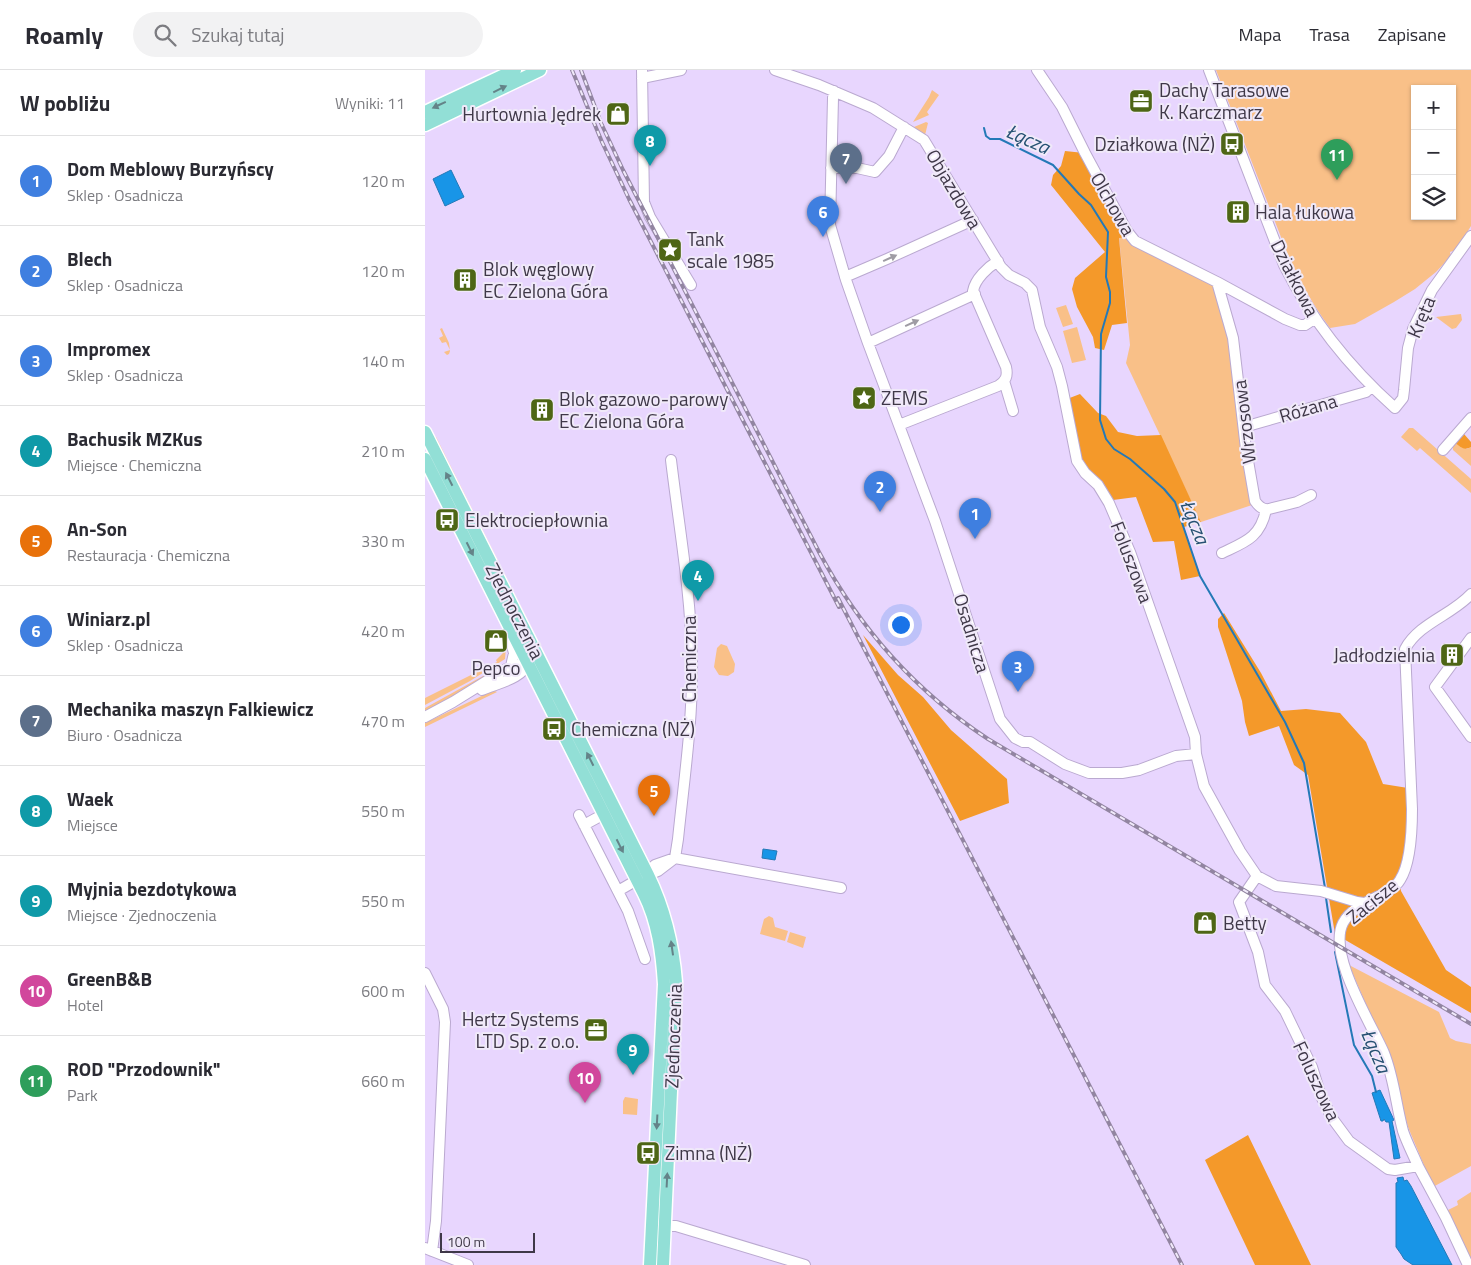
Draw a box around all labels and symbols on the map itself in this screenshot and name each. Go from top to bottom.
place label: Dachy Tarasowe K. Karczmarz [1159,75,1289,126]
one-way arrow [493,85,508,93]
office icon: Dachy Tarasowe K. Karczmarz [1128,88,1154,114]
place label: Hurtownia Jędrek [462,99,601,128]
one-way arrow [432,101,446,109]
shop icon: Hurtownia Jędrek [605,101,631,127]
water label: Łącza [1001,115,1056,162]
pin: 8 [634,125,666,166]
place label: Działkowa (NŻ) [1095,129,1215,158]
bus stop icon: Działkowa (NŻ) [1219,131,1245,157]
pin: 11 [1321,139,1353,180]
pin: 7 [830,143,862,184]
street label: Objazdowa [919,143,990,235]
street label: Olchowa [1084,167,1144,241]
pin: 6 [807,196,839,237]
place label: Hala łukowa [1255,197,1355,226]
building icon: Hala łukowa [1225,199,1251,225]
place label: Tank scale 1985 [687,224,774,275]
street label: Działkowa [1264,234,1327,322]
place icon: Tank scale 1985 [657,237,683,263]
one-way arrow [883,253,897,261]
place label: Blok węglowy EC Zielona Góra [483,254,608,305]
building icon: Blok węglowy EC Zielona Góra [452,267,478,293]
street label: Kręta [1399,291,1442,342]
one-way arrow [905,319,919,327]
street label: Wrzosowa [1224,378,1263,466]
place label: ZEMS [881,383,928,412]
place label: Blok gazowo-parowy EC Zielona Góra [559,384,728,435]
place icon: ZEMS [851,385,877,411]
street label: Różana [1275,385,1341,430]
building icon: Blok gazowo-parowy EC Zielona Góra [529,397,555,423]
pin: 2 [864,471,896,512]
one-way arrow [445,472,453,486]
water label: Łącza [1173,495,1219,549]
pin: 1 [959,498,991,539]
place label: Elektrociepłownia [465,505,608,534]
bus stop icon: Elektrociepłownia [434,507,460,533]
street label: Foluszowa [1104,517,1161,607]
one-way arrow [466,542,474,557]
street label: Zjednoczenia [479,558,552,664]
pin: 4 [682,560,714,601]
street label: Osadnicza [947,590,998,677]
your location [888,612,914,638]
street label: Chemiczna [674,615,703,702]
shop icon: Pepco [483,628,509,654]
place label: Jadłodzielnia [1333,640,1435,669]
building icon: Jadłodzielnia [1439,642,1465,668]
pin: 3 [1002,651,1034,692]
place label: Pepco [471,653,521,682]
place label: Chemiczna (NŻ) [571,714,695,743]
bus stop icon: Chemiczna (NŻ) [541,716,567,742]
one-way arrow [586,752,594,766]
pin: 5 [638,775,670,816]
one-way arrow [616,839,624,853]
street label: Zacisze [1340,871,1404,930]
place label: Betty [1223,908,1267,937]
shop icon: Betty [1192,910,1218,936]
one-way arrow [668,940,676,956]
street label: Zjednoczenia [656,983,689,1089]
place label: Hertz Systems LTD Sp. z o.o. [462,1004,579,1055]
office icon: Hertz Systems LTD Sp. z o.o. [583,1017,609,1043]
water label: Łącza [1353,1024,1400,1078]
pin: 9 [617,1034,649,1075]
street label: Foluszowa [1286,1036,1349,1126]
pin: 10 [569,1062,601,1103]
one-way arrow [653,1114,661,1130]
place label: Zimna (NŻ) [665,1138,752,1167]
bus stop icon: Zimna (NŻ) [635,1140,661,1166]
one-way arrow [663,1172,671,1188]
scale bar [440,1230,535,1253]

